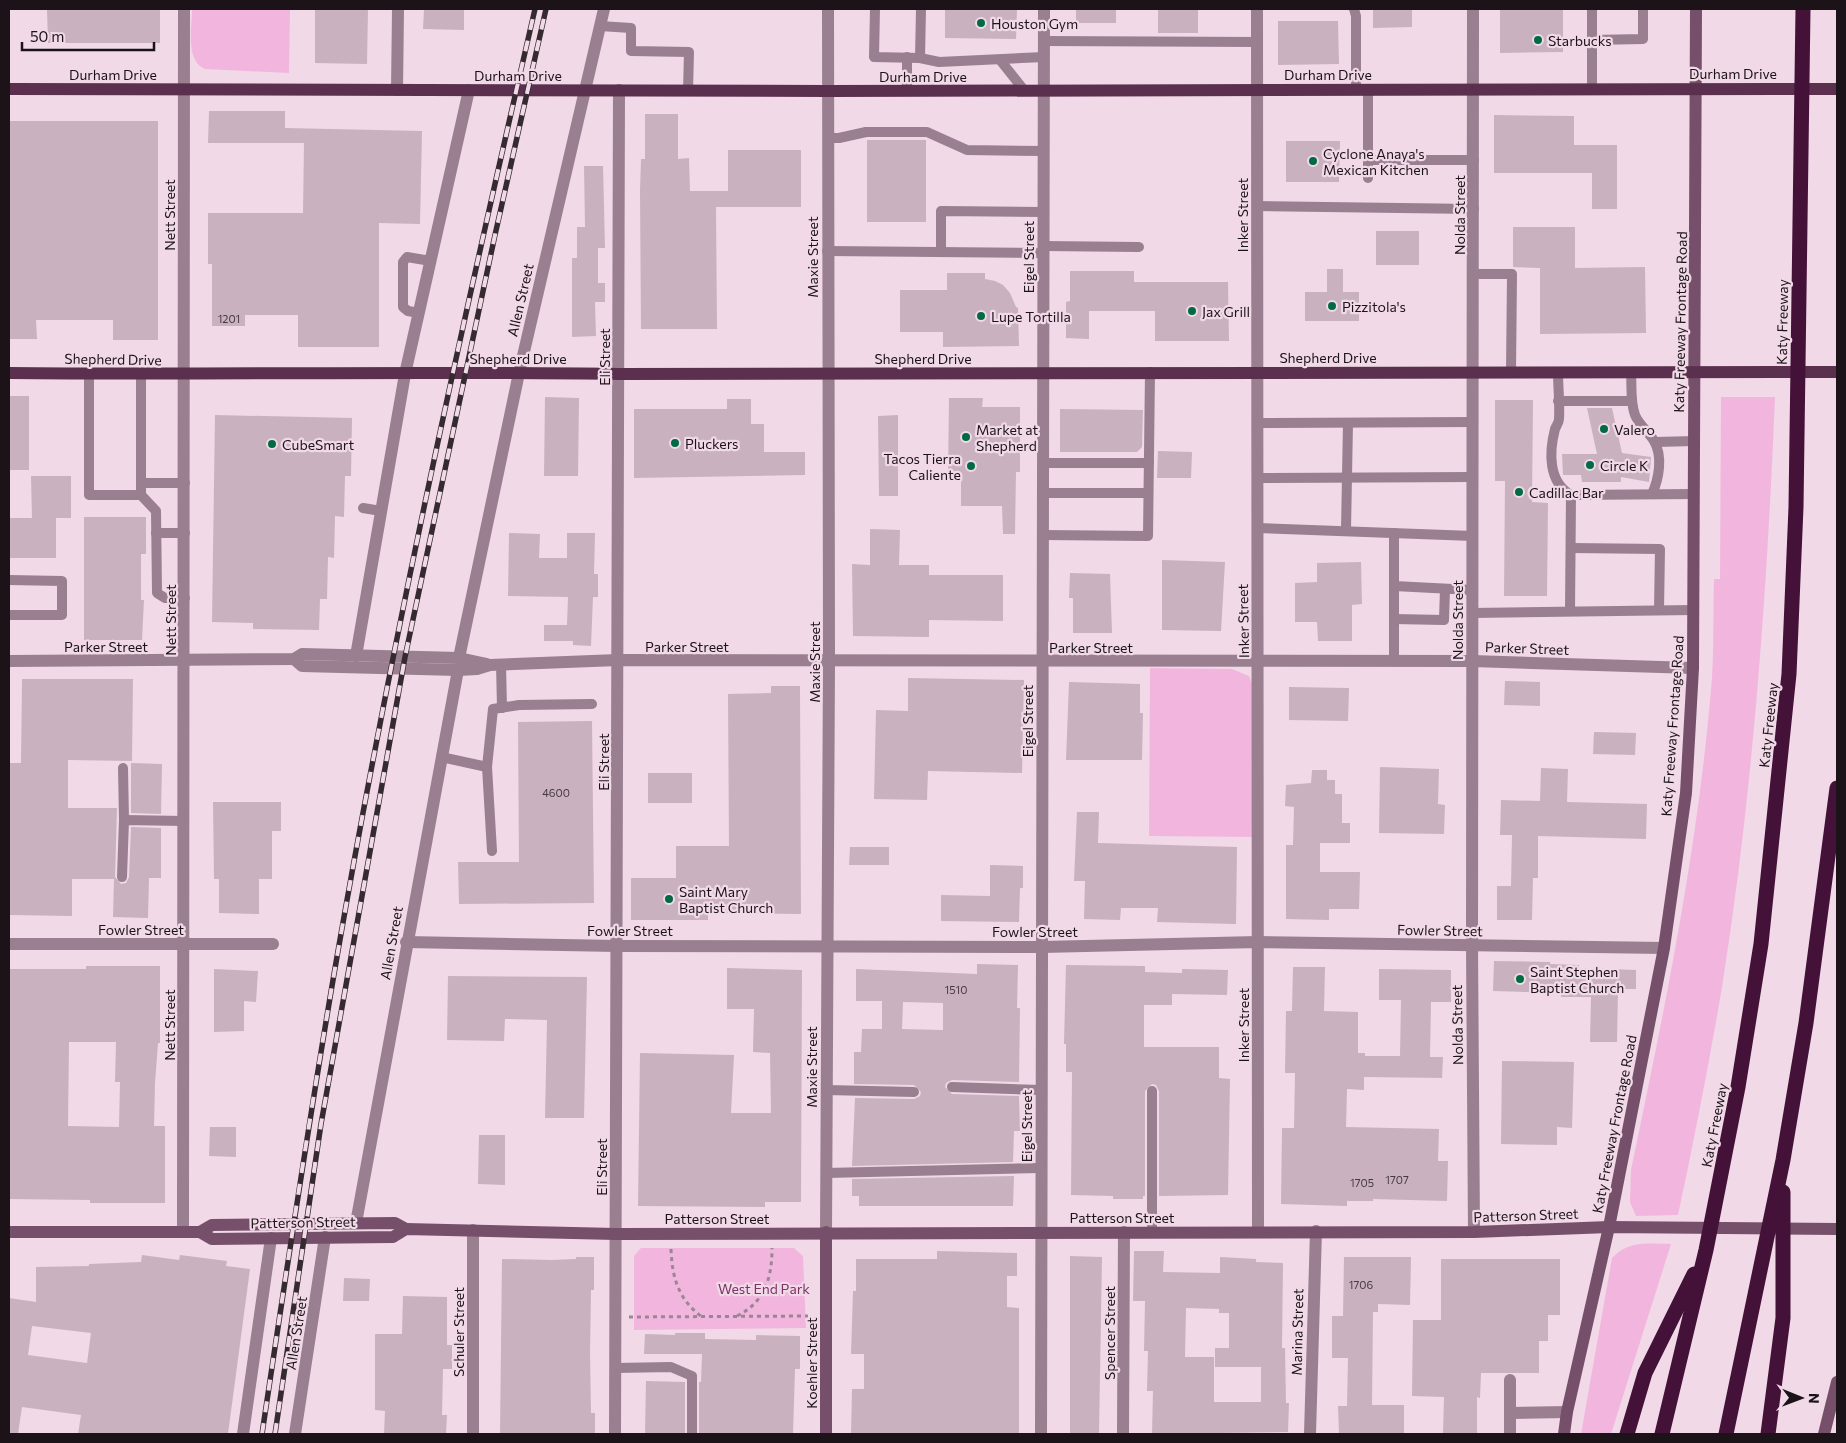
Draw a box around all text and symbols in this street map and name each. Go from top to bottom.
place label: Houston Gym [991,15,1078,32]
marker: Houston Gym [975,17,987,29]
scale bar [22,20,155,52]
text: 50 m [30,27,64,45]
place label: Starbucks [1548,32,1612,49]
marker: Starbucks [1532,34,1544,46]
street label: Durham Drive [1689,65,1777,82]
street label: Durham Drive [69,66,157,83]
street label: Durham Drive [1284,66,1372,83]
street label: Durham Drive [474,67,562,84]
street label: Durham Drive [879,68,967,85]
place label: Cyclone Anaya's Mexican Kitchen [1323,145,1429,178]
marker: Cyclone Anaya's Mexican Kitchen [1307,155,1319,167]
street label: Nolda Street [1451,175,1468,255]
street label: Inker Street [1234,178,1251,252]
street label: Nett Street [161,179,178,251]
street label: Maxie Street [804,216,821,298]
street label: Eigel Street [1020,220,1037,293]
street label: Katy Freeway Frontage Road [1670,231,1690,413]
street label: Allen Street [503,262,537,338]
street label: Katy Freeway [1773,279,1791,365]
place label: Pizzitola's [1342,298,1406,315]
marker: Pizzitola's [1326,300,1338,312]
place label: Jax Grill [1202,303,1250,320]
marker: Jax Grill [1186,305,1198,317]
place label: Lupe Tortilla [991,308,1071,325]
marker: Lupe Tortilla [975,310,987,322]
house number: 1201 [218,312,240,325]
street label: Eli Street [596,328,613,386]
street label: Shepherd Drive [1279,349,1377,366]
street label: Shepherd Drive [64,350,162,368]
street label: Shepherd Drive [469,350,567,367]
street label: Shepherd Drive [874,350,972,367]
place label: Market at Shepherd [976,421,1038,454]
place label: Valero [1614,421,1655,438]
marker: Valero [1598,423,1610,435]
marker: Market at Shepherd [960,431,972,443]
place label: Pluckers [685,435,738,452]
place label: CubeSmart [282,436,354,453]
marker: Pluckers [669,437,681,449]
marker: CubeSmart [266,438,278,450]
place label: Tacos Tierra Caliente [883,450,961,483]
place label: Circle K [1600,457,1648,474]
marker: Circle K [1584,459,1596,471]
marker: Tacos Tierra Caliente [965,460,977,472]
place label: Cadillac Bar [1529,484,1604,501]
marker: Cadillac Bar [1513,486,1525,498]
street label: Nolda Street [1449,580,1466,660]
street label: Inker Street [1234,583,1252,658]
street label: Nett Street [162,584,179,656]
street label: Maxie Street [806,621,823,703]
street label: Katy Freeway Frontage Road [1657,635,1687,817]
street label: Parker Street [64,638,148,655]
street label: Parker Street [645,638,729,655]
street label: Parker Street [1485,638,1570,658]
street label: Parker Street [1049,639,1133,656]
street label: Katy Freeway [1755,682,1781,768]
street label: Eigel Street [1019,684,1036,757]
street label: Eli Street [595,733,612,791]
house number: 4600 [542,786,570,799]
place label: Saint Mary Baptist Church [679,883,773,916]
marker: Saint Mary Baptist Church [663,893,675,905]
street label: Allen Street [376,905,406,981]
street label: Fowler Street [98,921,184,938]
street label: Fowler Street [1397,921,1483,939]
street label: Fowler Street [587,922,673,939]
street label: Fowler Street [992,923,1078,940]
place label: Saint Stephen Baptist Church [1530,963,1624,996]
marker: Saint Stephen Baptist Church [1514,973,1526,985]
house number: 1510 [945,983,967,996]
street label: Nolda Street [1448,985,1466,1065]
street label: Inker Street [1235,988,1252,1062]
street label: Nett Street [161,989,178,1061]
street label: Maxie Street [803,1026,820,1108]
street label: Katy Freeway Frontage Road [1588,1033,1640,1215]
street label: Katy Freeway [1697,1081,1731,1169]
street label: Eigel Street [1018,1089,1035,1162]
street label: Eli Street [593,1138,610,1196]
house number: 1707 [1385,1173,1409,1186]
house number: 1705 [1350,1176,1374,1189]
street label: Patterson Street [1473,1205,1579,1225]
street label: Patterson Street [1069,1209,1175,1226]
street label: Patterson Street [664,1210,770,1227]
street label: Patterson Street [250,1213,356,1231]
house number: 1706 [1349,1278,1373,1291]
park label: West End Park [718,1280,810,1297]
street label: Spencer Street [1101,1286,1118,1380]
street label: Schuler Street [450,1287,467,1377]
street label: Marina Street [1288,1288,1306,1376]
street label: Allen Street [282,1295,310,1371]
street label: Koehler Street [803,1317,820,1409]
north arrow [1776,1373,1826,1423]
text: N [1806,1393,1823,1404]

